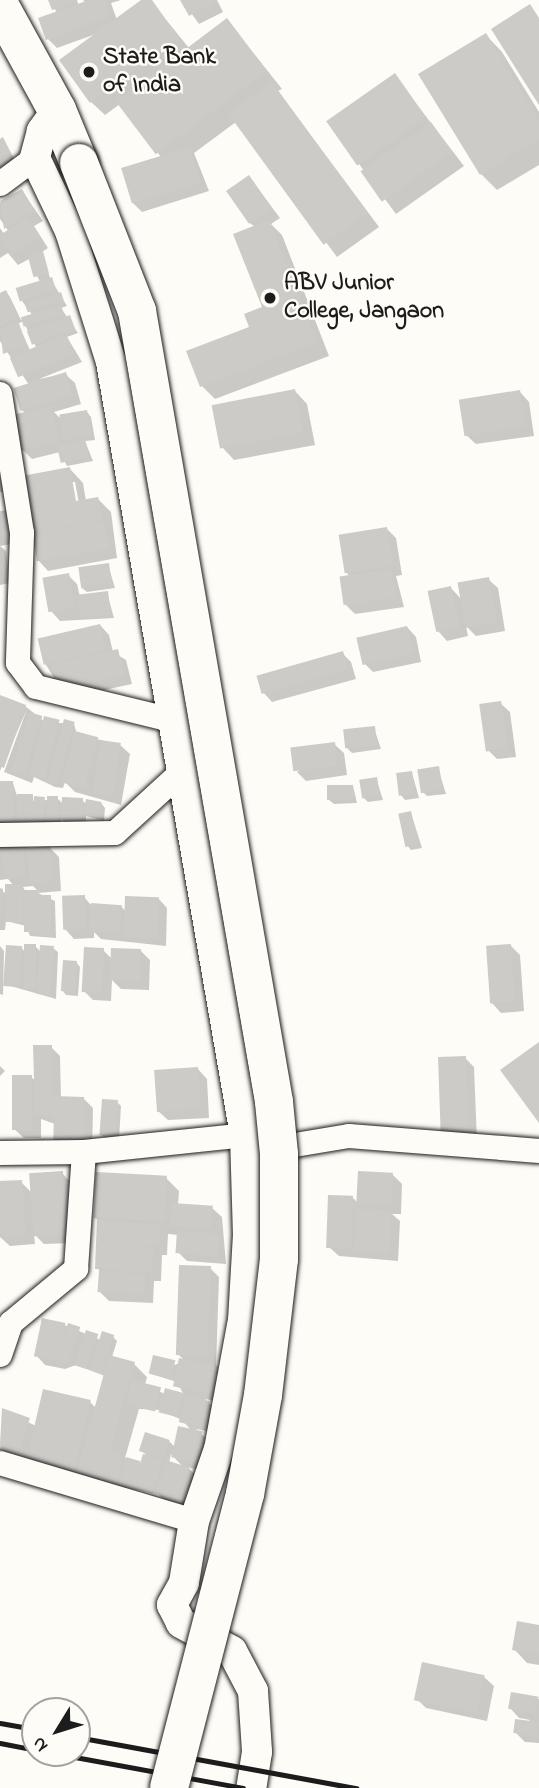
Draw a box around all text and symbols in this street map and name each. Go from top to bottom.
place label: State Bank of India [103,44,216,100]
marker: State Bank of India [81,64,97,80]
place label: ABV Junior College, Jangaon [284,270,444,326]
marker: ABV Junior College, Jangaon [262,290,278,306]
north arrow [21,1697,91,1767]
text: N [26,1731,55,1757]

